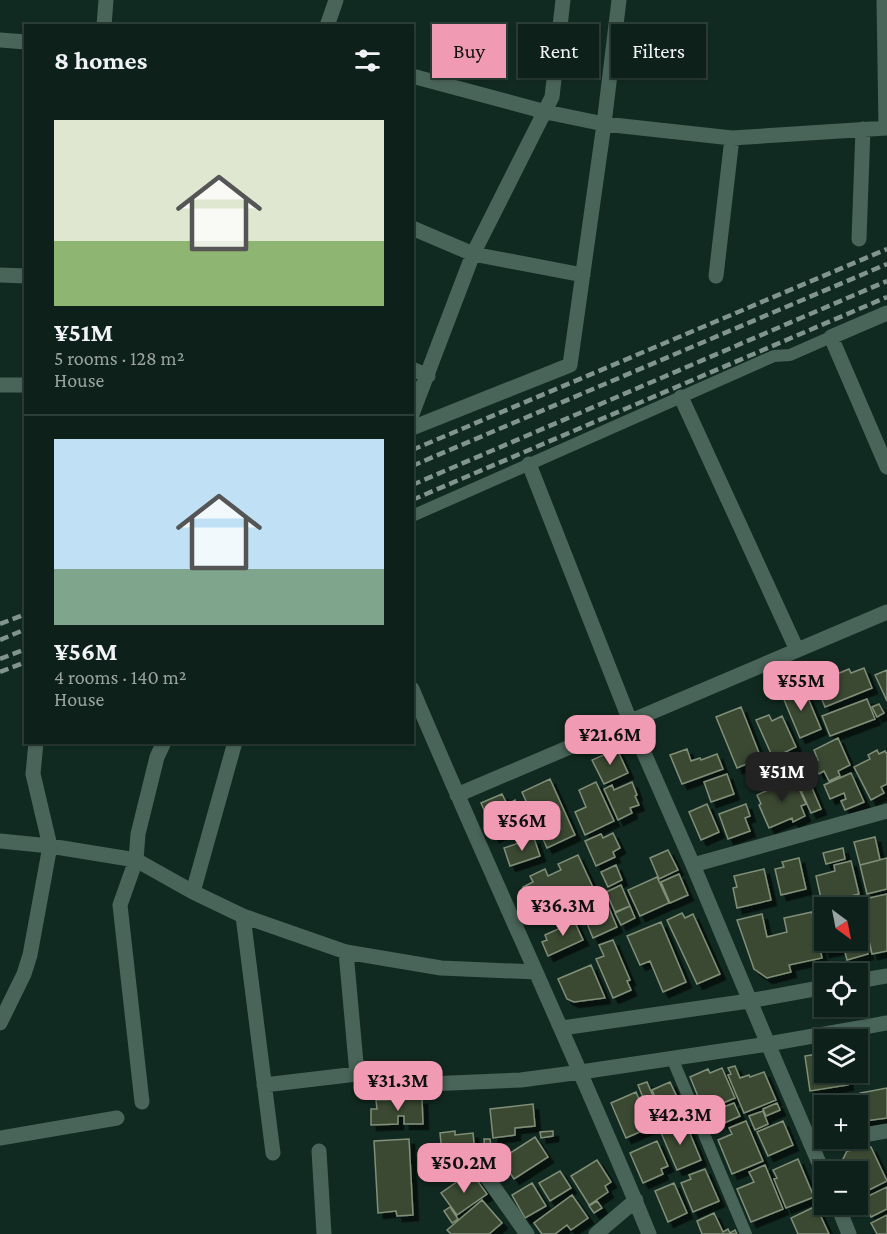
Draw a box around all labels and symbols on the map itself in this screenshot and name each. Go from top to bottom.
pin: ¥55M [765,661,837,712]
pin: ¥21.6M [561,715,659,766]
pin: ¥51M [746,752,818,803]
pin: ¥56M [486,801,558,852]
pin: ¥36.3M [514,886,612,937]
north arrow [814,897,868,951]
pin: ¥31.3M [349,1061,447,1112]
pin: ¥42.3M [631,1095,729,1146]
pin: ¥50.2M [415,1143,513,1194]

